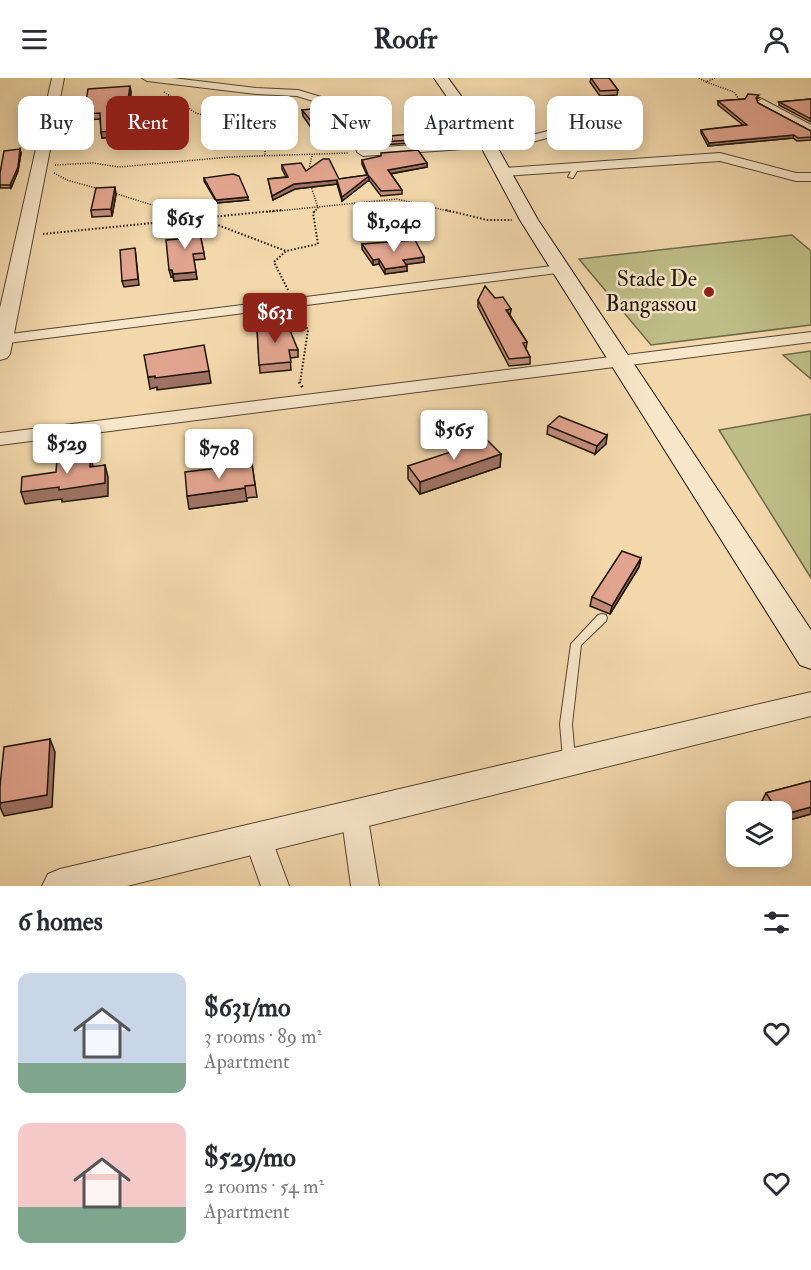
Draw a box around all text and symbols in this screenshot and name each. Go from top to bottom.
icon: menu [18,23,51,56]
text: Roofr [374,23,437,56]
icon: person [760,23,793,56]
chip: Buy [18,96,94,150]
chip: Rent [106,96,189,150]
chip: Filters [201,96,298,150]
chip: New [310,96,392,150]
chip: Apartment [404,96,535,150]
chip: House [547,96,643,150]
pin: $615 [149,199,221,250]
pin: $1,040 [345,202,443,253]
text: $615 [166,206,204,231]
text: $1,040 [367,209,421,234]
place label: Stade De Bangassou [605,265,697,318]
marker: Stade De Bangassou [702,285,716,299]
pin: $631 [239,293,311,344]
text: $631 [257,300,293,325]
pin: $565 [418,410,490,461]
text: $565 [435,417,473,442]
pin: $529 [31,424,103,475]
pin: $708 [183,429,255,480]
text: $529 [47,431,87,456]
text: $708 [199,436,239,461]
map controls [726,801,792,867]
button: layers [726,801,792,867]
text: 6 homes [18,906,103,938]
icon: filters [760,906,793,939]
text: $631/mo [204,992,290,1024]
icon: home [66,997,138,1069]
icon: heart [760,1017,793,1050]
text: 3 rooms · 89 m² [204,1024,322,1049]
text: Apartment [204,1049,289,1074]
text: $529/mo [204,1142,296,1174]
icon: home [66,1147,138,1219]
icon: heart [760,1167,793,1200]
text: 2 rooms · 54 m² [204,1174,324,1199]
text: Apartment [204,1199,289,1224]

